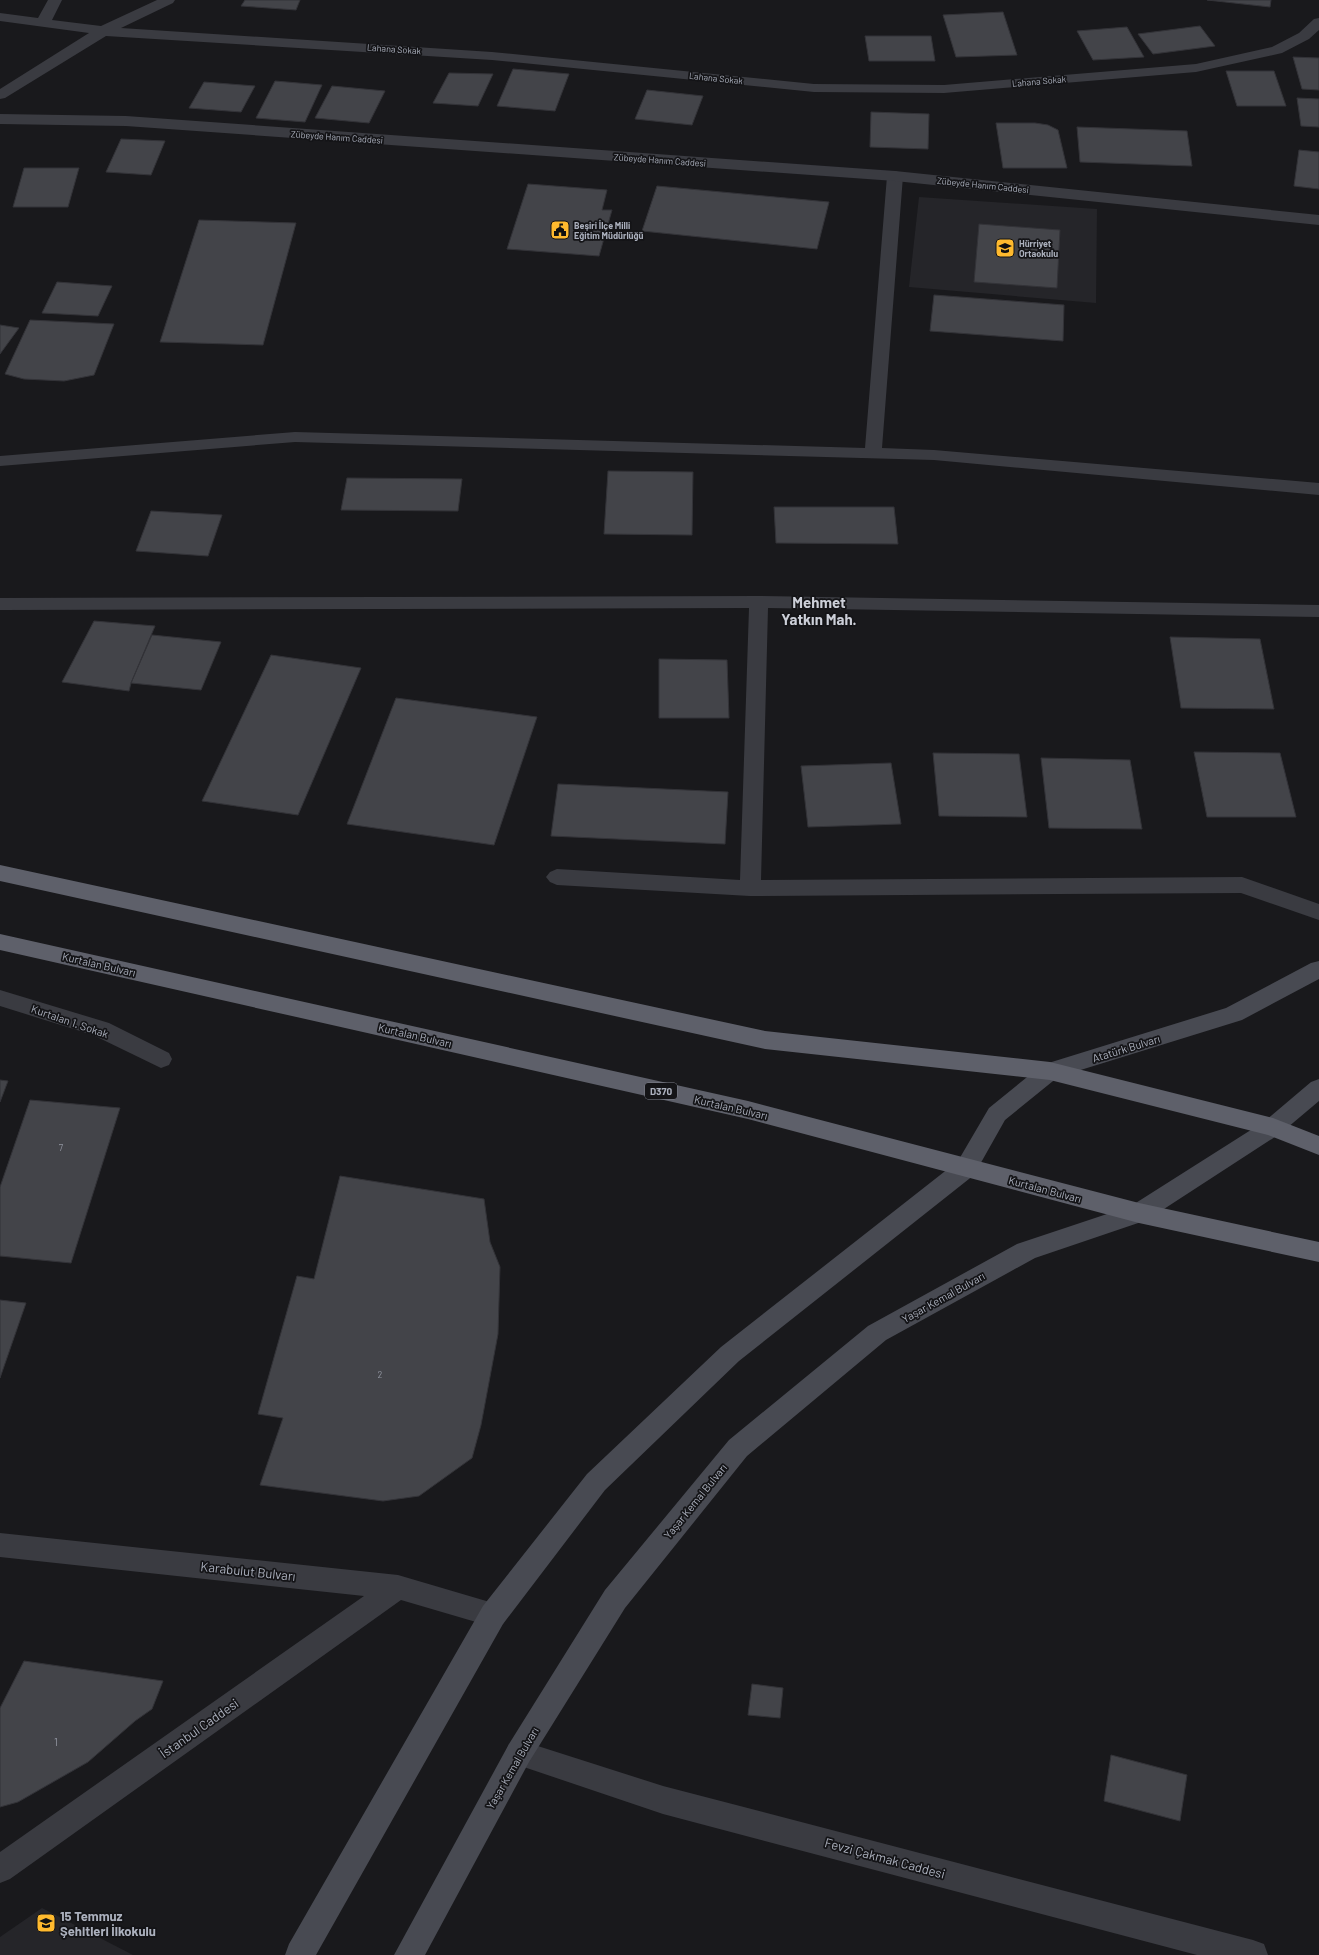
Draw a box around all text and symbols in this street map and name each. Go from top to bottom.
street label: Lahana Sokak [367,42,422,56]
street label: Lahana Sokak [689,70,744,86]
street label: Lahana Sokak [1012,73,1067,89]
street label: Zübeyde Hanım Caddesi [290,128,384,146]
street label: Zübeyde Hanım Caddesi [613,151,707,169]
street label: Zübeyde Hanım Caddesi [936,175,1030,195]
public building icon: Beşiri İlçe Milli Eğitim Müdürlüğü [549,219,571,241]
place label: Beşiri İlçe Milli Eğitim Müdürlüğü [574,220,644,241]
school or university icon: Hürriyet Ortaokulu [994,237,1016,259]
place label: Hürriyet Ortaokulu [1019,238,1058,259]
district label: Mehmet Yatkın Mah. [781,593,857,628]
street label: Kurtalan Bulvarı [61,949,137,979]
street label: Kurtalan 1. Sokak [30,1002,111,1040]
street label: Kurtalan Bulvarı [377,1020,453,1050]
street label: Atatürk Bulvarı [1091,1032,1161,1064]
road number: D370 [645,1083,677,1099]
street label: Kurtalan Bulvarı [693,1092,769,1122]
house number: 7 [59,1142,64,1153]
street label: Kurtalan Bulvarı [1007,1173,1083,1205]
street label: Yaşar Kemal Bulvarı [899,1269,987,1325]
house number: 2 [378,1369,383,1380]
street label: Yaşar Kemal Bulvarı [661,1461,729,1541]
street label: Karabulut Bulvarı [200,1558,296,1584]
street label: İstanbul Caddesi [156,1695,242,1761]
street label: Yaşar Kemal Bulvarı [483,1725,541,1811]
house number: 1 [54,1735,58,1748]
street label: Fevzi Çakmak Caddesi [823,1834,947,1882]
place label: 15 Temmuz Şehitleri İlkokulu [60,1908,156,1939]
school or university icon: 15 Temmuz Şehitleri İlkokulu [35,1912,57,1934]

